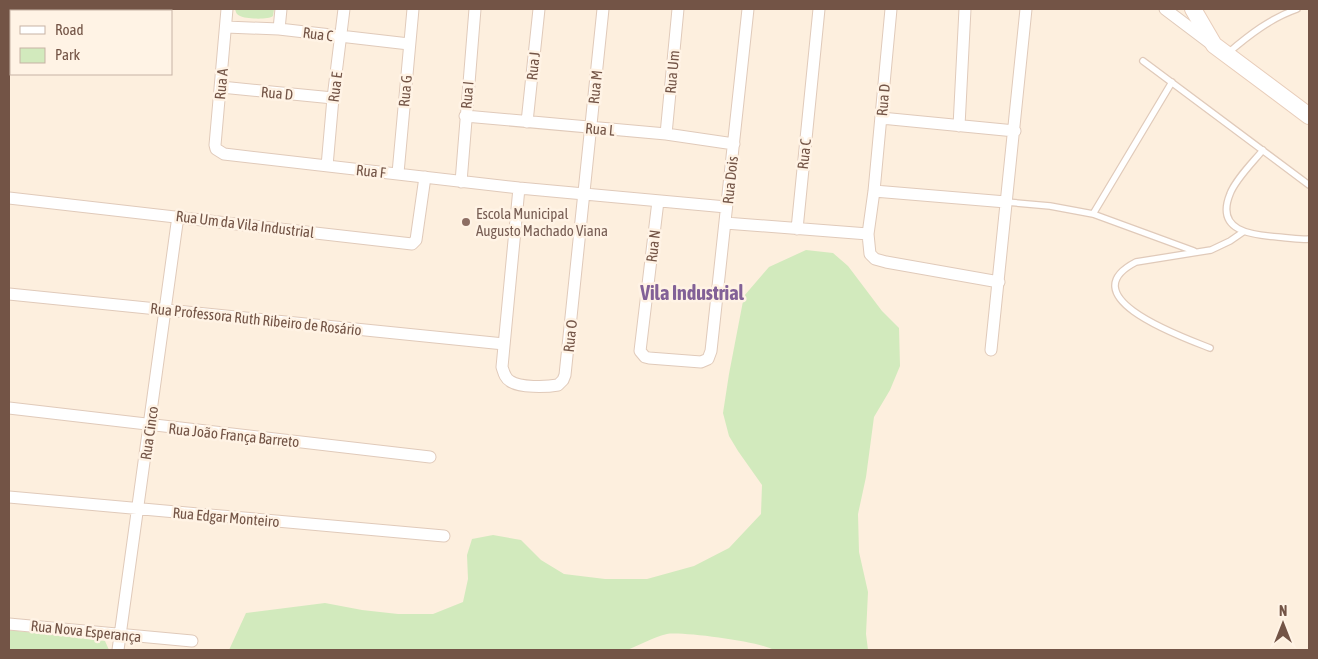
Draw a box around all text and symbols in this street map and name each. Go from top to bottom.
legend [10,10,172,75]
text: Road [55,21,84,38]
street label: Rua C [302,24,334,44]
text: Park [55,46,80,63]
street label: Rua Um [662,50,682,94]
street label: Rua J [523,51,543,81]
street label: Rua A [211,67,231,100]
street label: Rua M [585,69,605,105]
street label: Rua E [325,70,345,103]
street label: Rua G [395,74,415,108]
street label: Rua I [457,81,477,109]
street label: Rua D [260,83,294,103]
street label: Rua D [873,83,893,117]
street label: Rua L [585,119,616,139]
street label: Rua C [794,138,814,170]
street label: Rua Dois [719,155,741,205]
street label: Rua F [355,161,387,181]
place label: Escola Municipal Augusto Machado Viana [476,205,608,239]
street label: Rua Um da Vila Industrial [175,207,315,241]
marker: Escola Municipal Augusto Machado Viana [460,216,472,228]
street label: Rua N [643,229,663,263]
district label: Vila Industrial [639,281,744,304]
street label: Rua Professora Ruth Ribeiro de Rosário [150,299,362,339]
street label: Rua O [560,319,580,353]
street label: Rua Cinco [137,405,161,461]
street label: Rua João França Barreto [168,420,300,450]
street label: Rua Edgar Monteiro [172,504,280,530]
north arrow [1258,599,1308,649]
text: N [1279,603,1287,619]
street label: Rua Nova Esperança [30,617,142,645]

